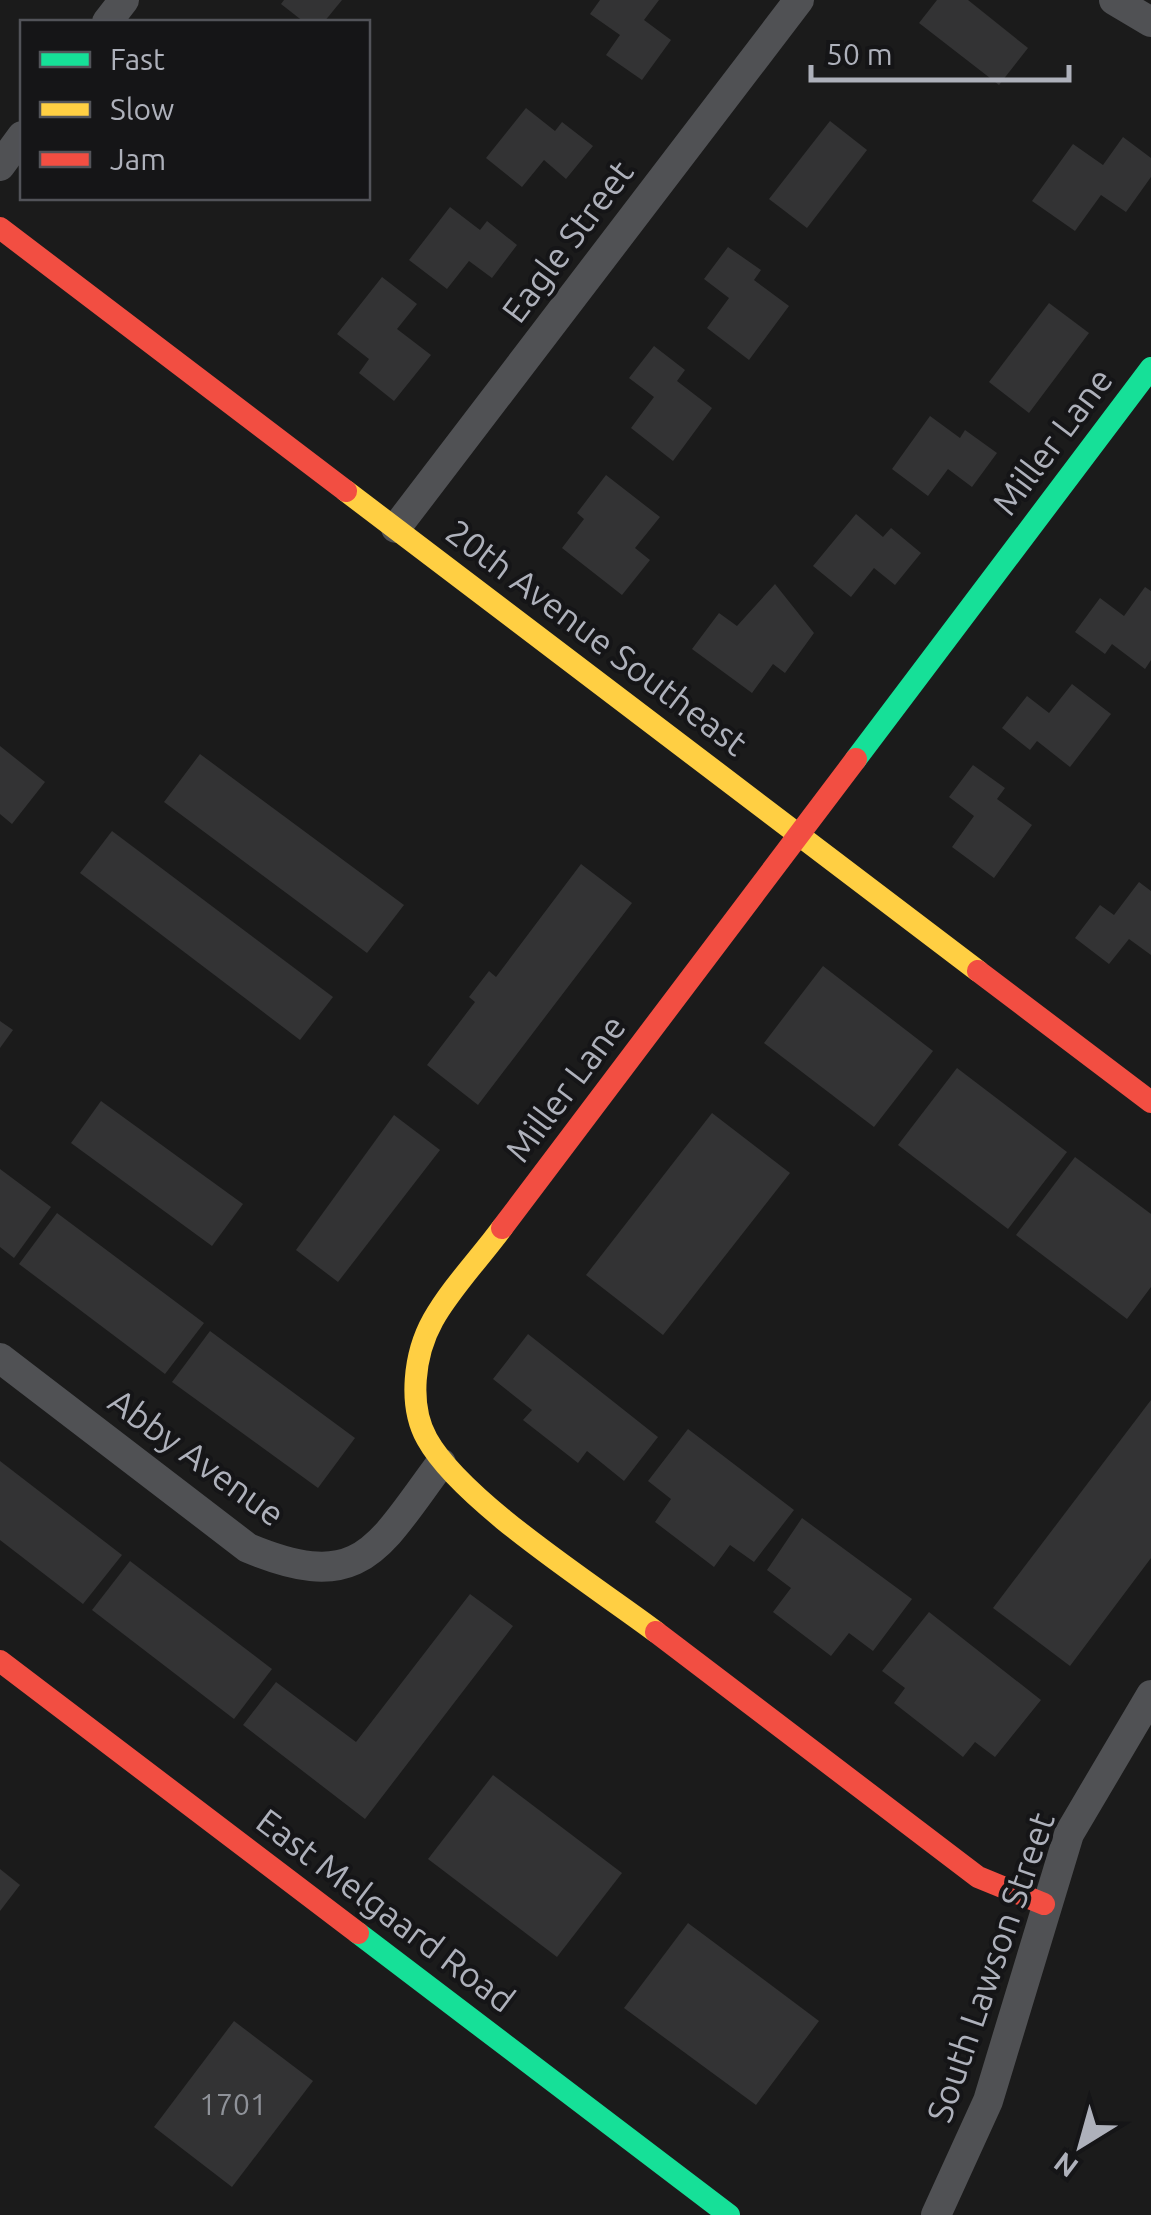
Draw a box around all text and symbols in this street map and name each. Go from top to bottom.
legend [20,20,370,200]
scale bar [811,20,1068,82]
text: 50 m [826,37,893,71]
text: Fast [110,42,165,76]
text: Slow [110,92,174,126]
text: Jam [110,142,166,176]
street label: Eagle Street [493,152,641,330]
street label: Miller Lane [984,360,1120,522]
street label: 20th Avenue Southeast [439,511,755,763]
street label: Miller Lane [497,1007,633,1169]
street label: Abby Avenue [102,1380,292,1534]
street label: East Melgaard Road [249,1800,523,2020]
street label: South Lawson Street [918,1807,1062,2127]
house number: 1701 [199,2087,267,2121]
north arrow [1031,2095,1131,2195]
text: N [1048,2147,1083,2184]

